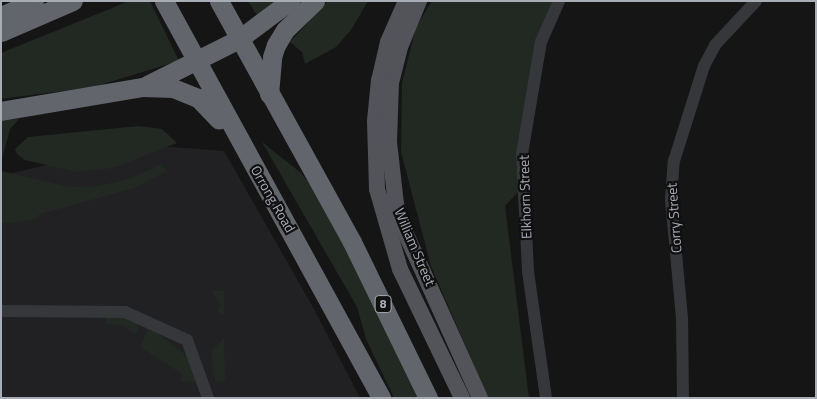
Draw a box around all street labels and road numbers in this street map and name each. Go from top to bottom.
street label: Elkhorn Street [515,155,535,239]
street label: Orrong Road [247,163,299,235]
street label: Corry Street [663,182,685,254]
street label: William Street [391,206,439,288]
road number: 8 [374,294,392,314]

